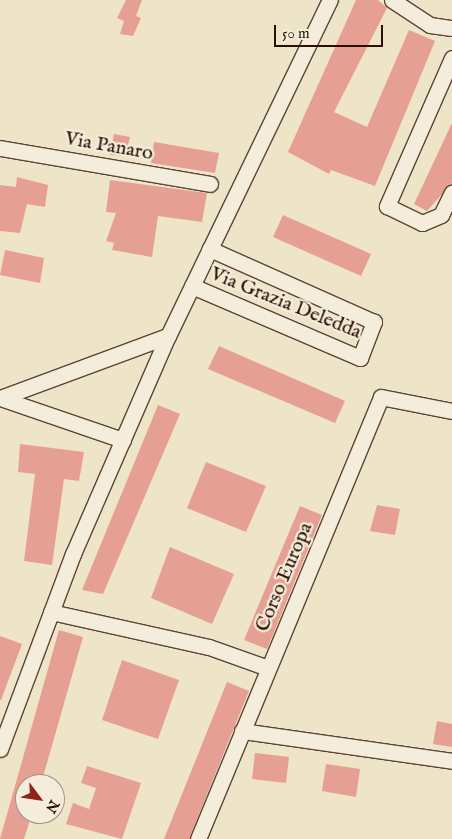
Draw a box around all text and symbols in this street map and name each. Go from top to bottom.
scale bar [277,15,386,47]
text: 50 m [282,24,310,43]
street label: Via Panaro [63,126,155,166]
street label: Via Grazia Deledda [207,262,365,344]
street label: Corso Europa [250,519,318,635]
north arrow [15,774,65,824]
text: N [41,796,63,816]

